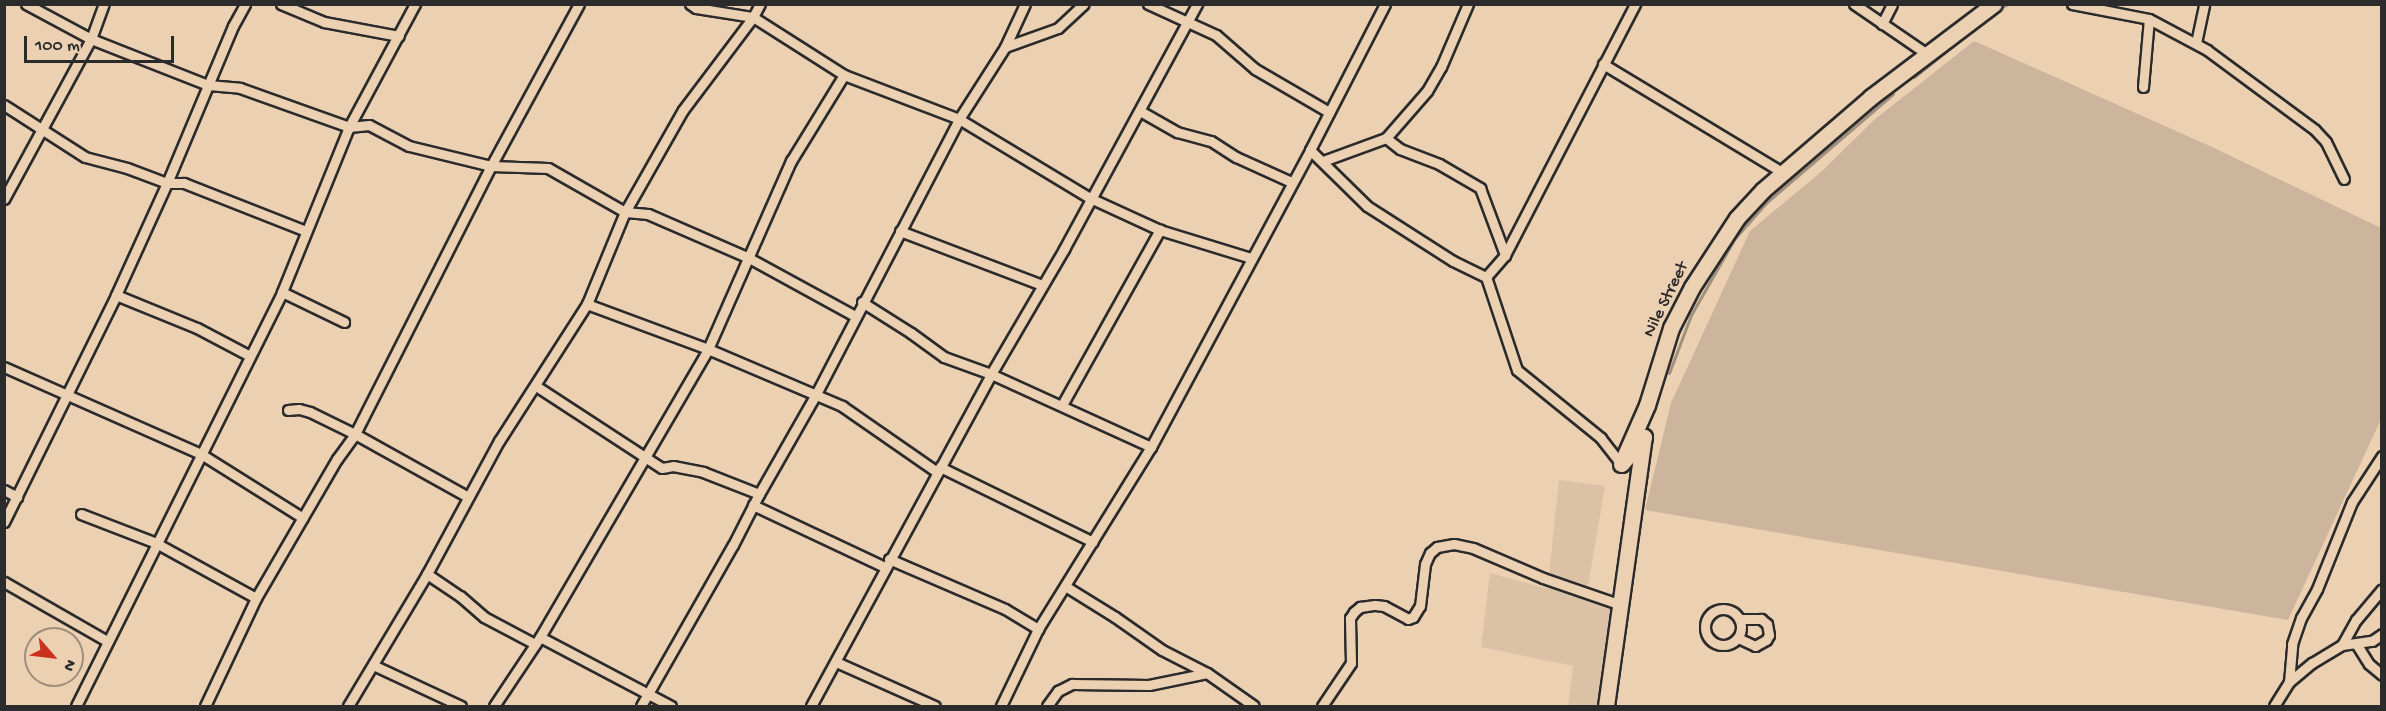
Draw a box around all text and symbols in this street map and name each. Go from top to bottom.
scale bar [27,24,177,62]
text: 100 m [35,36,80,57]
street label: Nile Street [1640,259,1694,341]
north arrow [24,627,84,687]
text: N [58,656,79,674]

